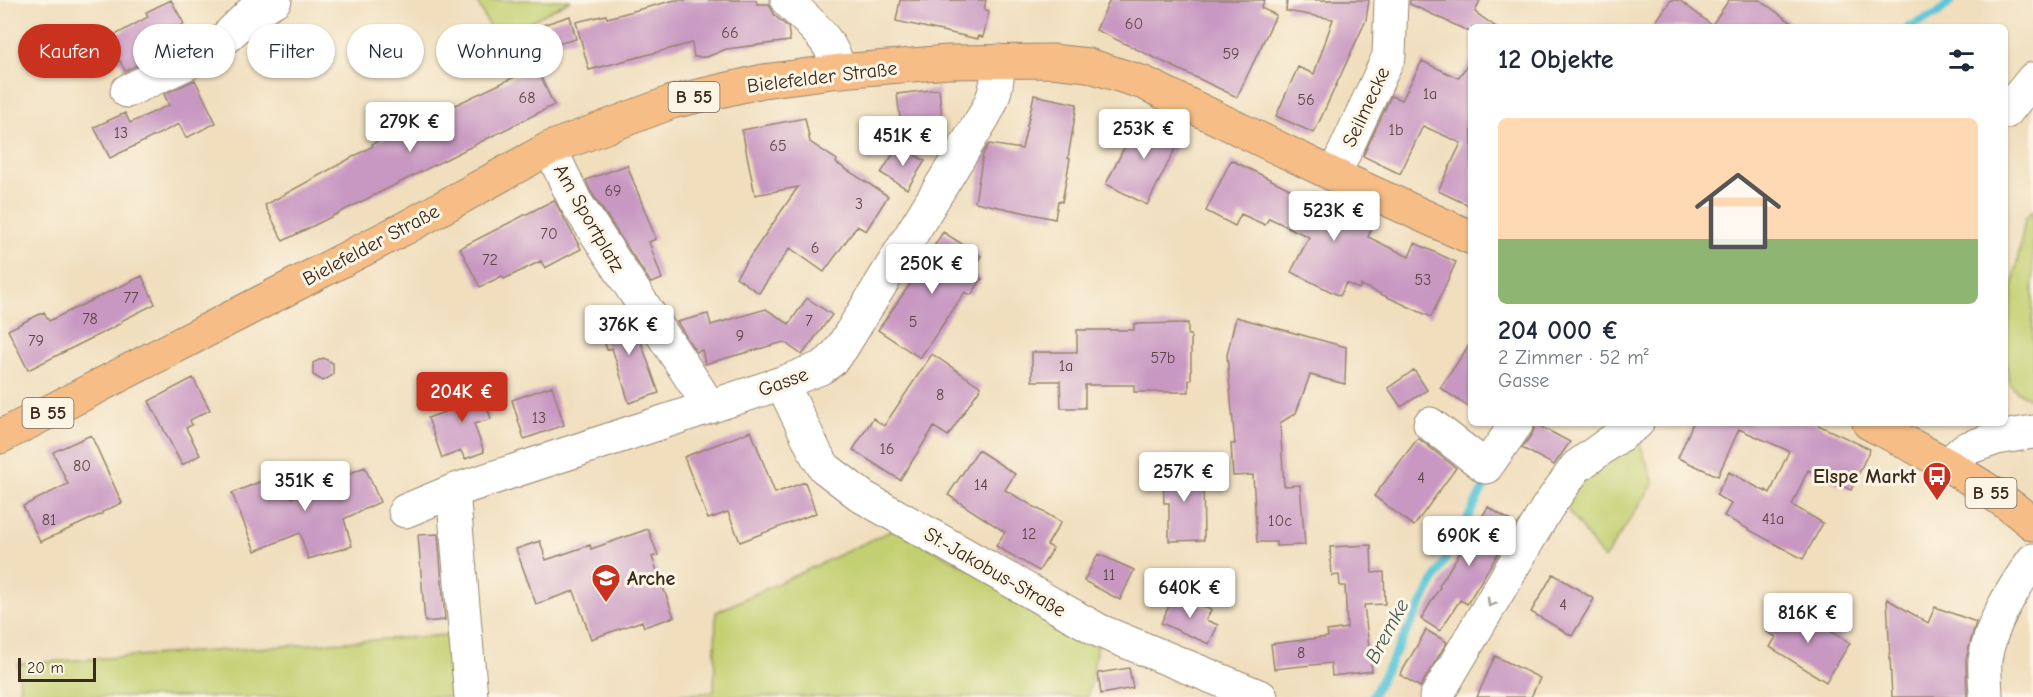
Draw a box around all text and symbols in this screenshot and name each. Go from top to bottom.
house number: 60 [1125,15,1143,33]
chip: Kaufen [18,24,121,78]
chip: Mieten [133,24,235,78]
chip: Filter [247,24,335,78]
chip: Neu [347,24,424,78]
chip: Wohnung [436,24,563,78]
house number: 66 [721,24,739,42]
icon: filters [1945,44,1978,77]
house number: 59 [1222,45,1240,63]
text: 12 Objekte [1498,45,1614,75]
street label: Bielefelder Straße [745,56,899,98]
street label: Seilmecke [1338,63,1394,151]
road number: B 55 [668,82,720,112]
house number: 1a [1423,85,1437,103]
house number: 68 [519,89,535,107]
house number: 56 [1297,91,1315,109]
pin: 279K € [361,102,459,153]
pin: 253K € [1095,109,1193,160]
text: 279K € [380,110,440,133]
pin: 451K € [854,116,952,167]
text: 253K € [1113,117,1175,140]
house number: 1b [1389,121,1403,139]
house number: 13 [114,124,128,142]
text: 451K € [873,124,933,147]
house number: 65 [769,137,787,155]
icon: home [1684,157,1792,265]
street label: Am Sportplatz [549,160,629,276]
house number: 69 [604,182,622,200]
pin: 523K € [1285,191,1383,242]
house number: 3 [855,195,863,213]
street label: Bielefelder Straße [299,199,443,291]
text: 523K € [1303,199,1365,222]
house number: 70 [540,225,558,243]
house number: 6 [811,239,819,257]
pin: 250K € [883,244,981,295]
house number: 72 [482,251,498,269]
text: 250K € [900,252,964,275]
house number: 53 [1415,271,1431,289]
house number: 77 [123,289,139,307]
pin: 376K € [580,305,678,356]
house number: 78 [82,310,98,328]
house number: 7 [805,312,813,330]
text: 376K € [599,313,659,336]
house number: 5 [909,313,917,331]
text: 204 000 € [1498,316,1619,346]
house number: 9 [736,327,744,345]
house number: 79 [28,332,44,350]
text: 2 Zimmer · 52 m² [1498,346,1649,369]
house number: 57b [1151,349,1175,367]
house number: 1a [1059,357,1073,375]
street label: Gasse [755,362,811,402]
text: Gasse [1498,369,1549,392]
pin: 204K € [413,372,511,423]
text: 204K € [431,380,493,403]
house number: 8 [936,386,944,404]
road number: B 55 [22,398,74,428]
house number: 13 [532,409,546,427]
house number: 16 [879,440,895,458]
pin: 257K € [1135,452,1233,503]
house number: 80 [73,457,91,475]
text: 257K € [1153,460,1215,483]
bus stop icon: Elspe Markt [1921,460,1953,502]
pin: 351K € [256,461,354,512]
place label: Elspe Markt [1813,465,1916,488]
text: 351K € [275,469,335,492]
house number: 4 [1417,469,1425,487]
house number: 14 [974,476,988,494]
road number: B 55 [1966,478,2016,508]
house number: 41a [1762,510,1784,528]
house number: 81 [42,511,56,529]
house number: 10c [1268,512,1292,530]
pin: 690K € [1420,516,1518,567]
street label: St.-Jakobus-Straße [920,522,1070,622]
text: 690K € [1437,524,1501,547]
house number: 12 [1022,525,1036,543]
school or university icon: Arche [590,562,622,604]
house number: 11 [1103,566,1115,584]
place label: Arche [627,567,675,590]
pin: 640K € [1141,568,1239,619]
text: 640K € [1158,576,1222,599]
pin: 816K € [1759,593,1857,644]
water label: Bremke [1360,594,1414,667]
house number: 4 [1559,596,1567,614]
one-way arrow [1487,597,1498,607]
text: 816K € [1778,601,1838,624]
house number: 8 [1297,644,1305,662]
scale bar [18,655,96,682]
text: 20 m [27,659,64,677]

